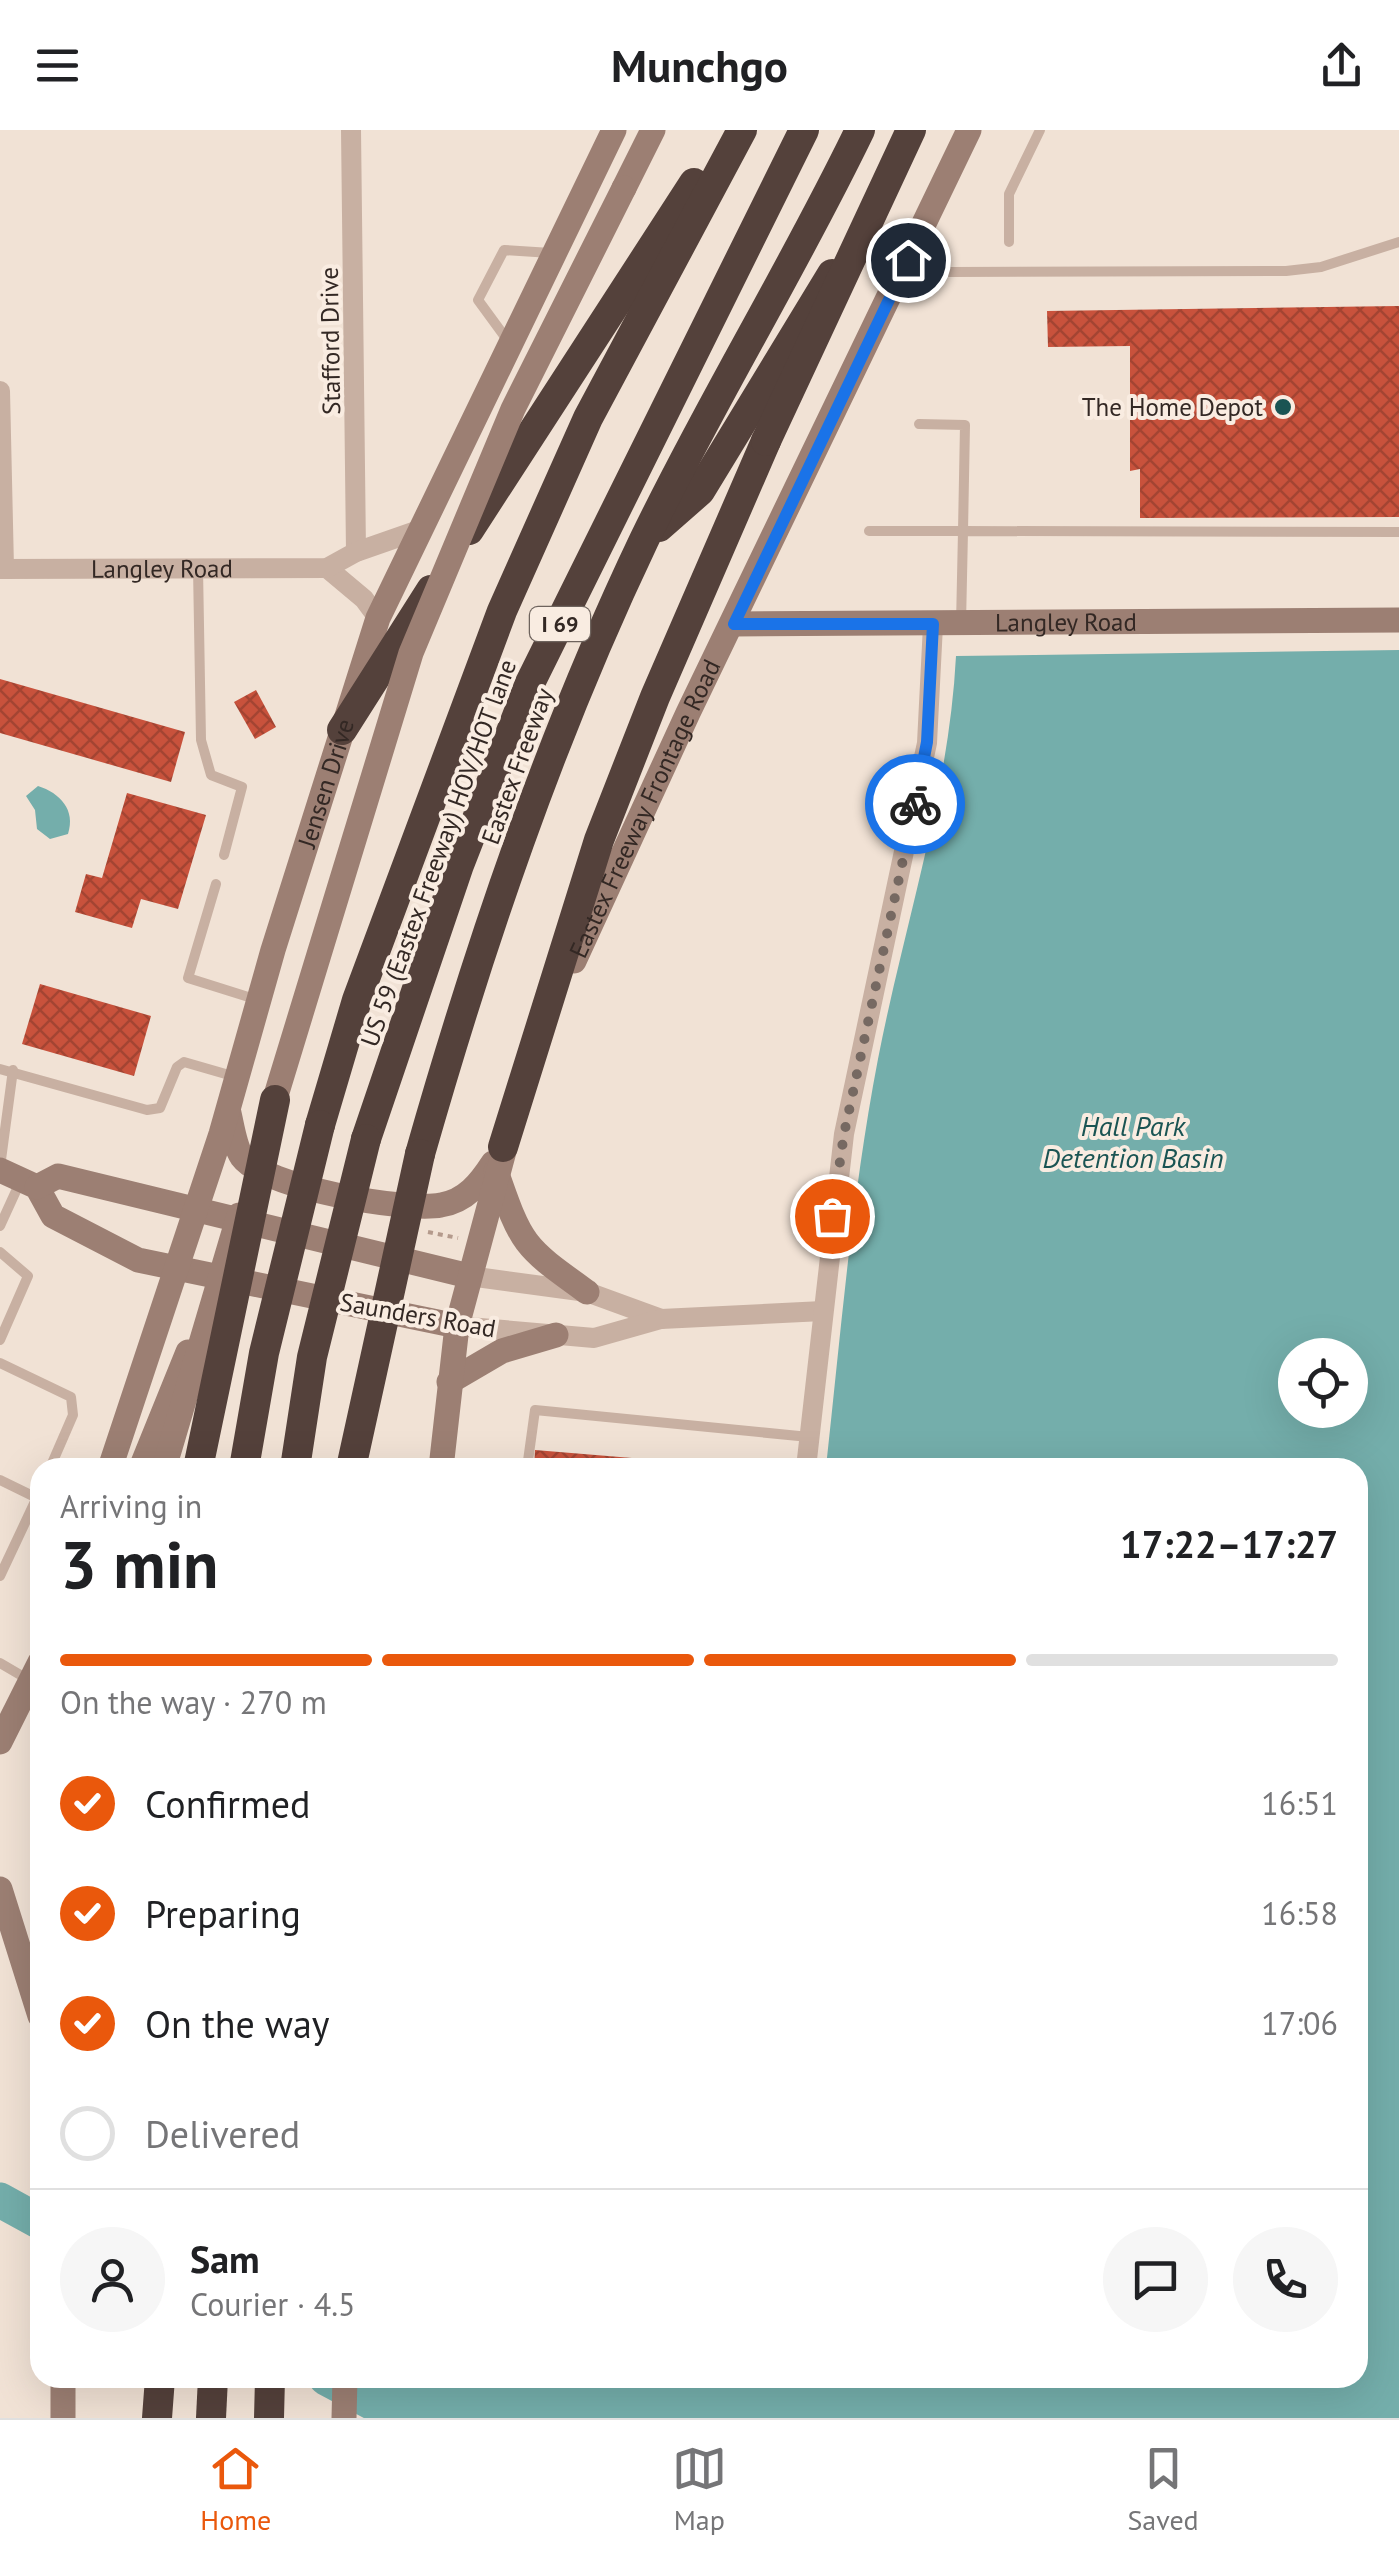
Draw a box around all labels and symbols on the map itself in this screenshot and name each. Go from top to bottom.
pin [866,218,951,303]
street label: Stafford Drive [313,267,347,415]
place label: The Home Depot [1082,391,1264,423]
marker: The Home Depot [1272,396,1294,418]
street label: Langley Road [91,552,233,585]
street label: Langley Road [995,606,1137,638]
road number: I 69 [530,607,590,641]
street label: Eastex Freeway Frontage Road [562,654,727,963]
street label: US 59 (Eastex Freeway) HOV/HOT lane [353,655,523,1051]
street label: Eastex Freeway [474,683,560,849]
street label: Jensen Drive [290,715,361,853]
courier [865,754,965,854]
water label: Hall Park Detention Basin [1042,1107,1224,1176]
pin [790,1174,875,1259]
street label: Saunders Road [338,1286,498,1344]

